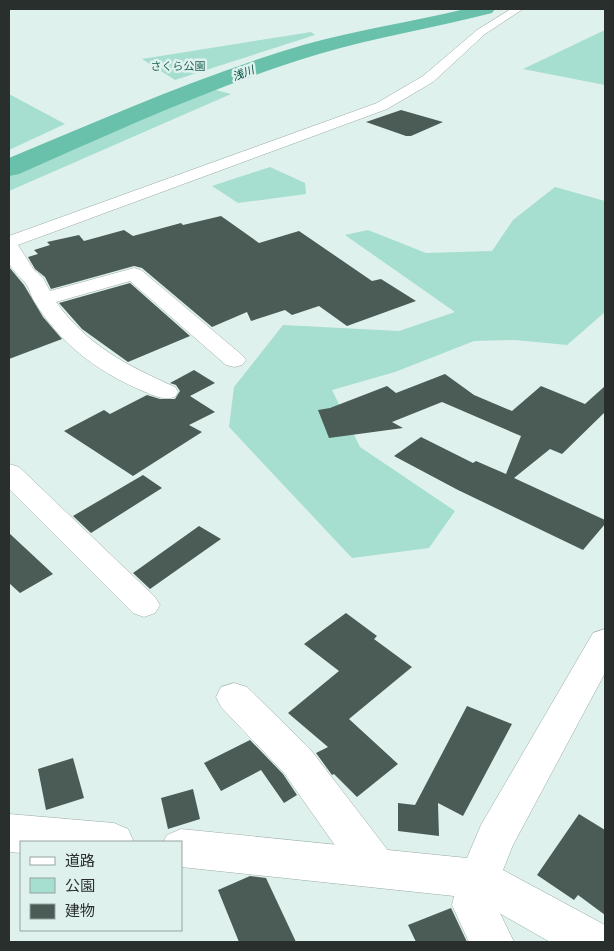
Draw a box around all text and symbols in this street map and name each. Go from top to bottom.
park label: さくら公園 [151,59,206,74]
water label: 浅川 [230,62,257,84]
legend [20,841,182,931]
text: 道路 [65,851,95,872]
text: 公園 [65,876,95,897]
text: 建物 [65,901,95,922]

